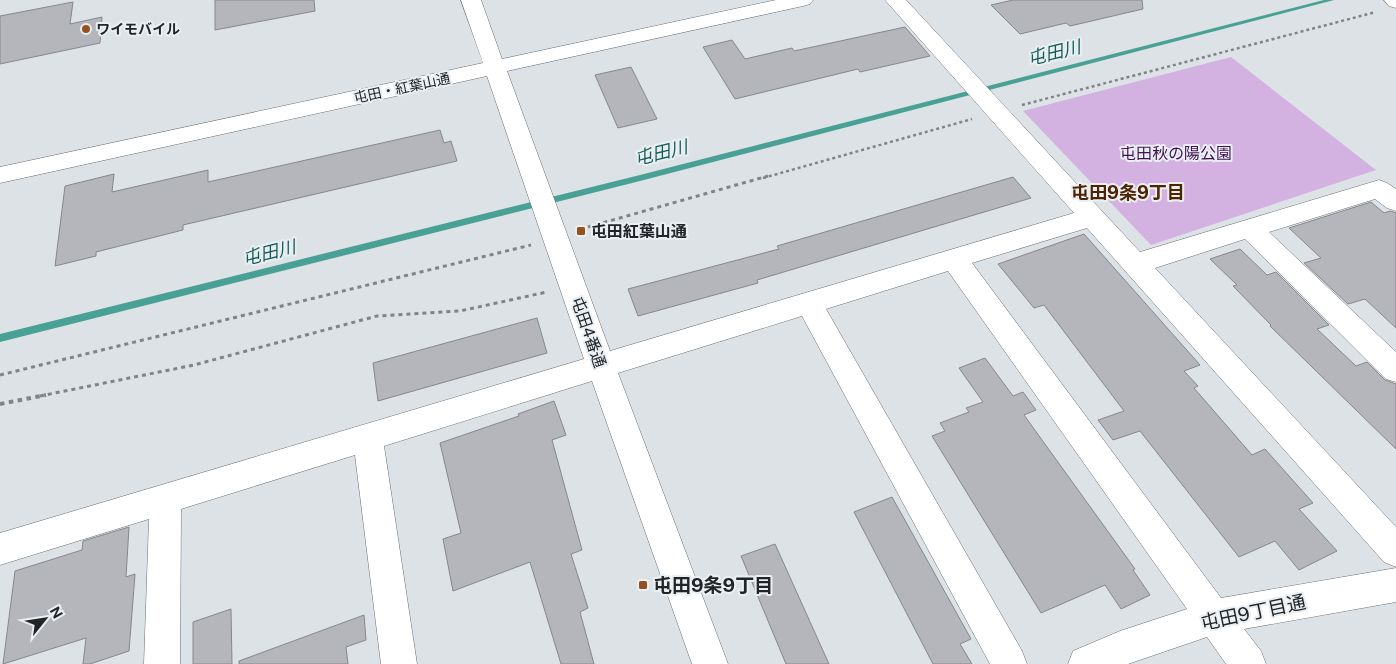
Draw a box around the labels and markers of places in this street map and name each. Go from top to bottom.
place label: ワイモバイル [96,21,180,37]
marker: ワイモバイル [80,23,92,35]
place label: 屯田紅葉山通 [591,222,687,241]
marker: 屯田紅葉山通 [575,225,587,237]
place label: 屯田9条9丁目 [653,574,773,596]
marker: 屯田9条9丁目 [637,579,649,591]

